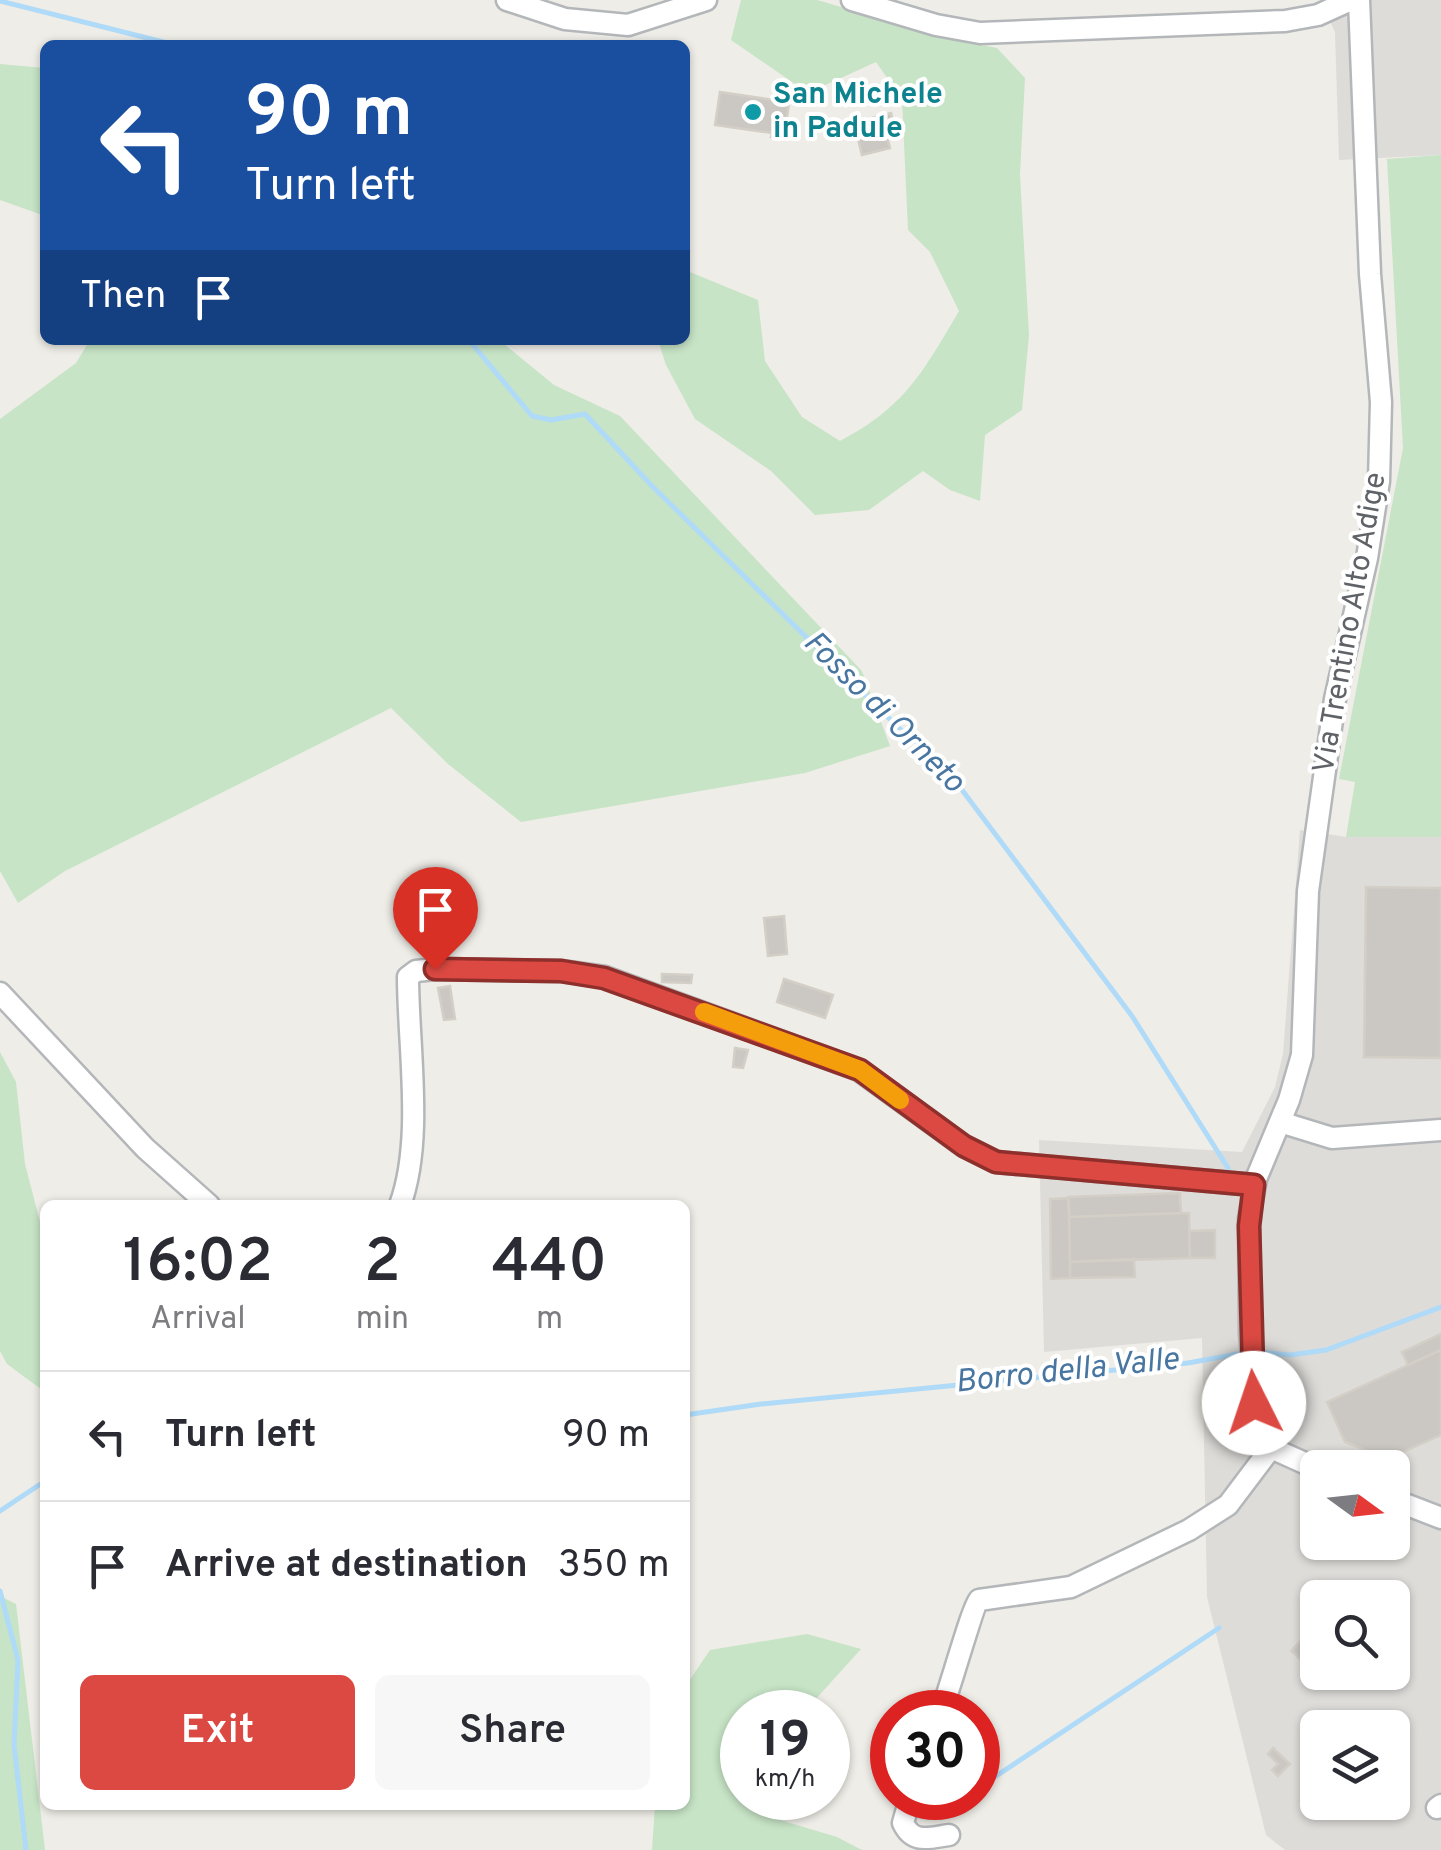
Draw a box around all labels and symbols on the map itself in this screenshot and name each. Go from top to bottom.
place label: San Michele in Padule [773,77,943,148]
marker: San Michele in Padule [742,101,764,123]
street label: Via Trentino Alto Adige [1306,470,1396,776]
water label: Fosso di Orneto [794,624,973,803]
pin [393,867,478,970]
water label: Borro della Valle [953,1340,1181,1404]
position arrow [1202,1351,1306,1455]
north arrow [1300,1450,1410,1560]
speed limit sign: 30 [870,1690,1000,1820]

